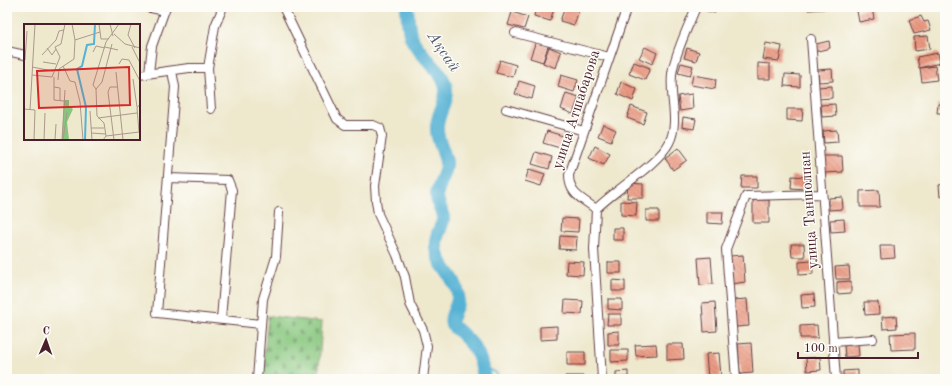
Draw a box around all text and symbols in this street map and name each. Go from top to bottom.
inset map [24,24,140,140]
water label: Ақсай [423,28,462,75]
street label: улица Атшабарова [551,48,604,172]
street label: улица Таншолпан [798,150,822,270]
north arrow [26,320,66,360]
text: С [42,326,50,337]
scale bar [798,334,918,360]
text: 100 m [804,343,838,355]

